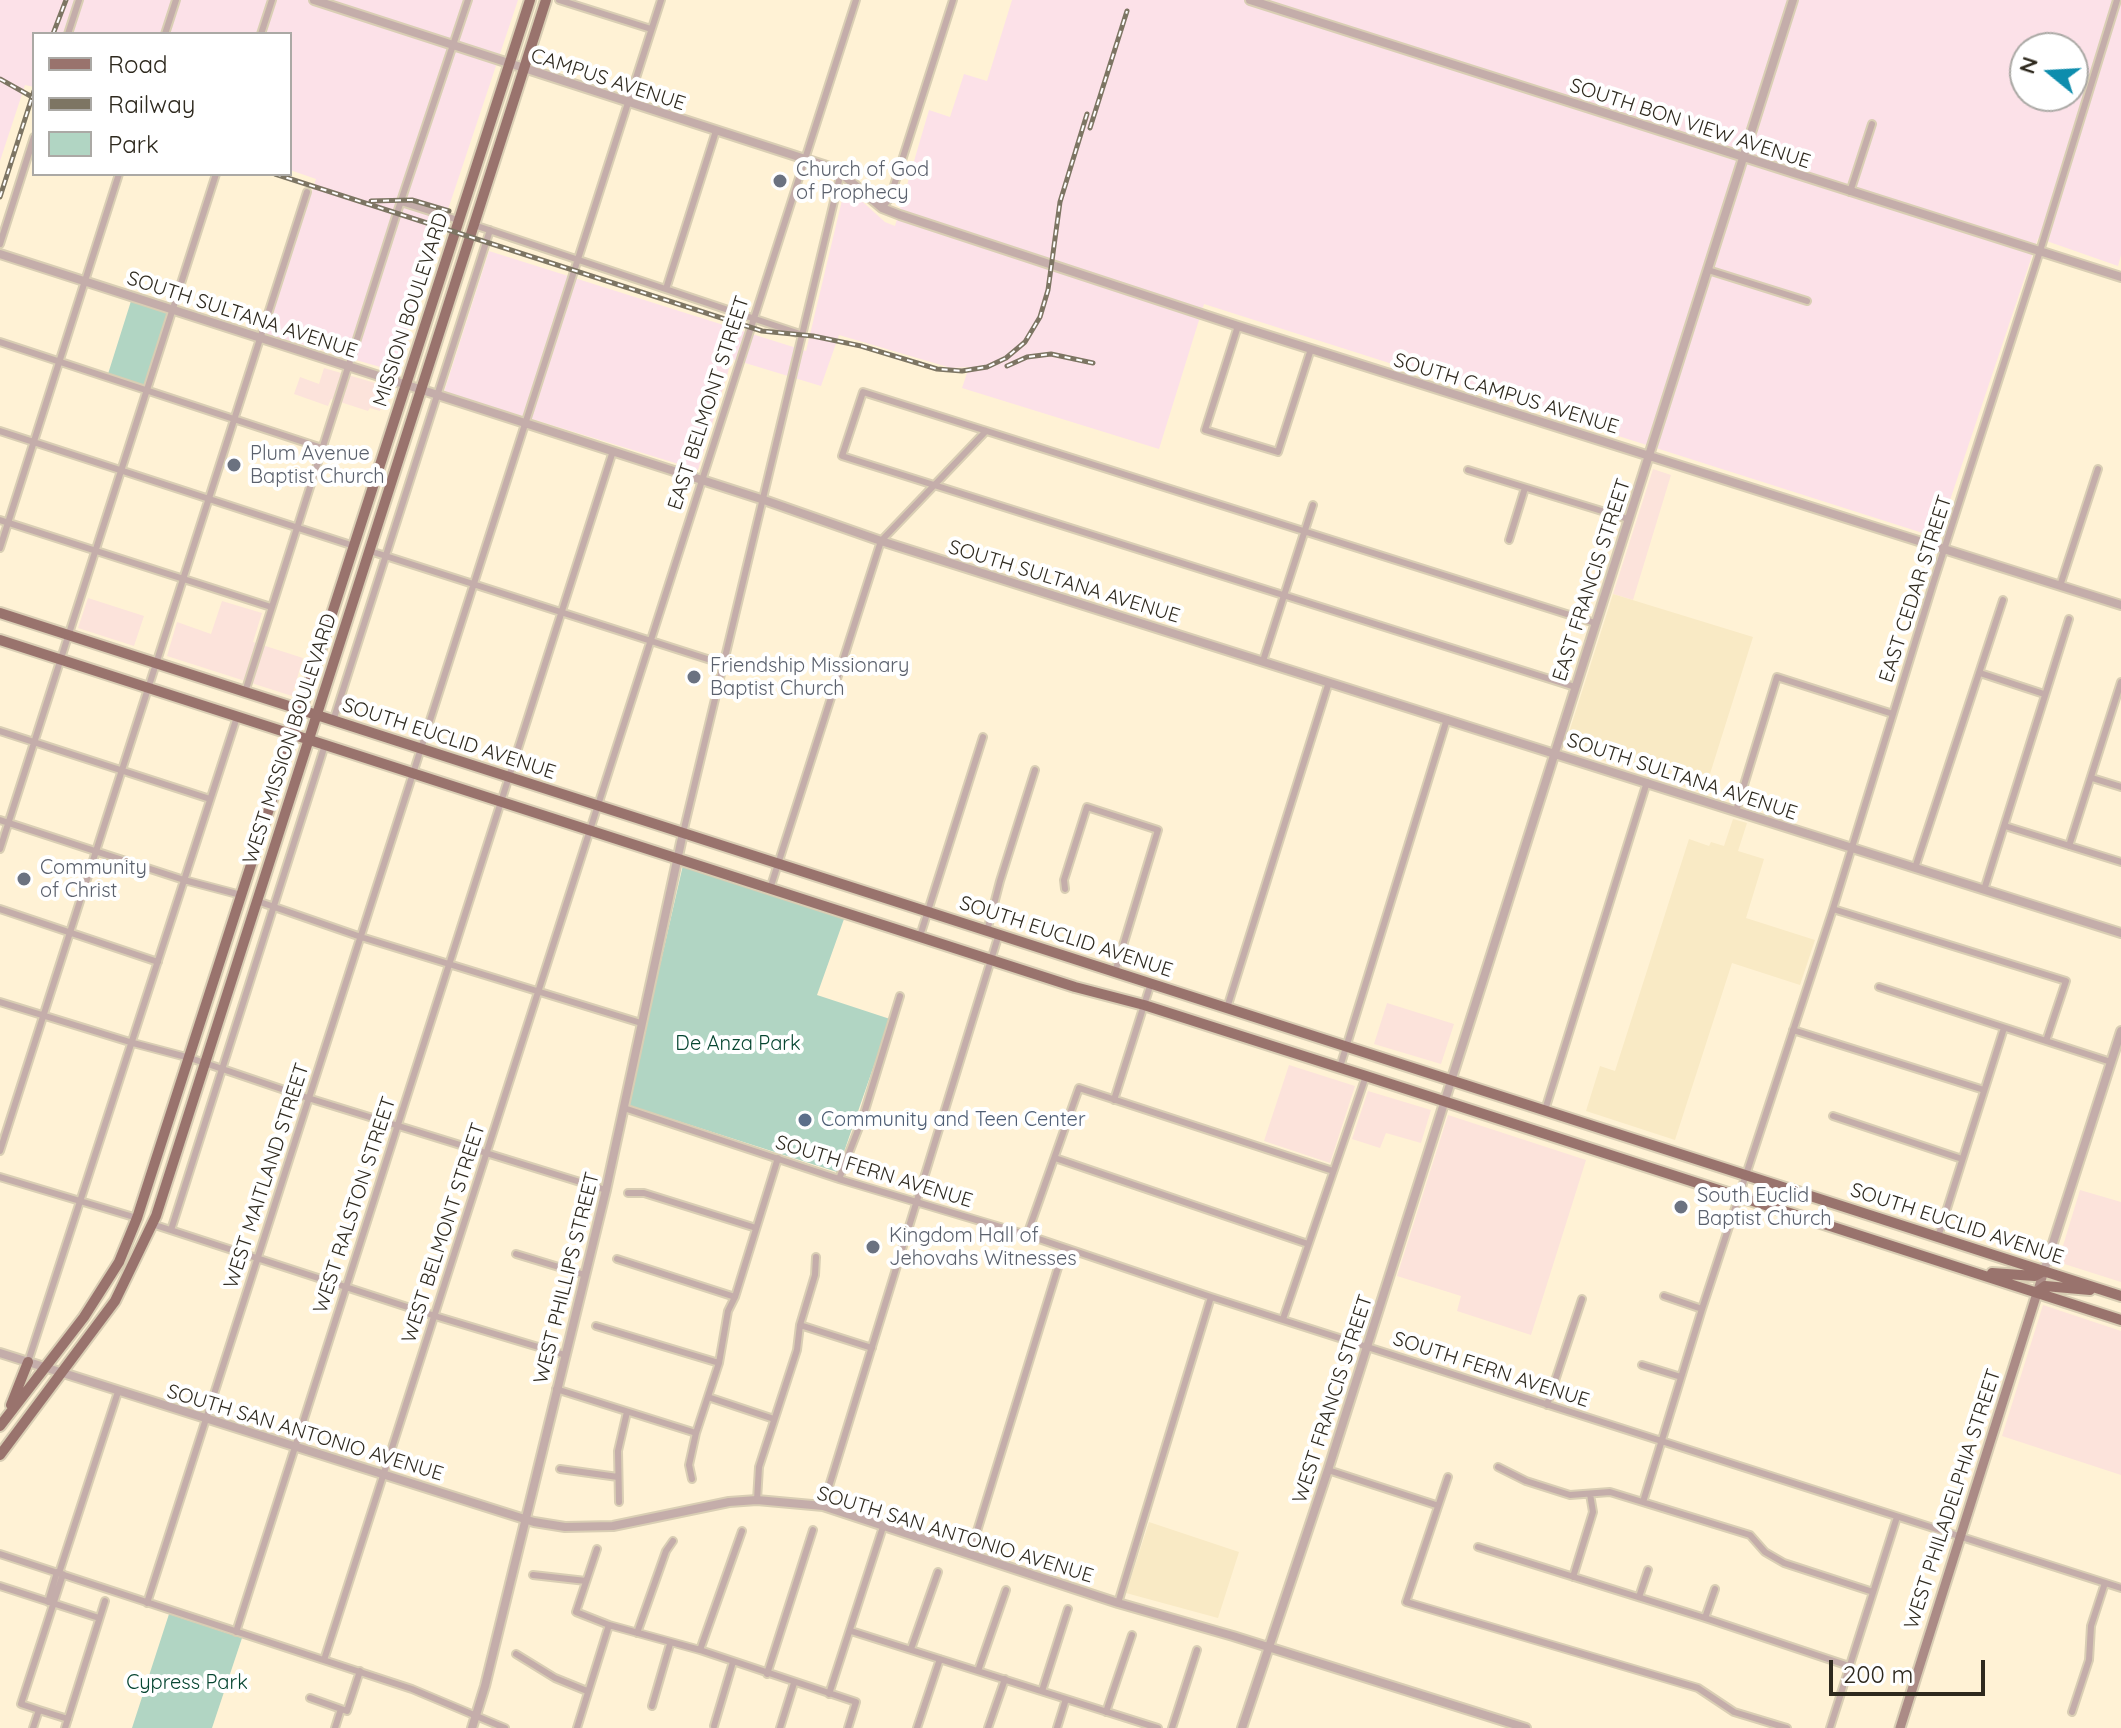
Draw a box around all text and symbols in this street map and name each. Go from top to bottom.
legend [32,32,292,176]
north arrow [2009,32,2089,112]
street label: CAMPUS AVENUE [528,44,688,116]
text: Road [108,49,168,79]
text: N [2012,53,2044,77]
street label: SOUTH BON VIEW AVENUE [1567,74,1813,174]
text: Railway [108,89,195,119]
text: Park [108,129,159,159]
place label: Church of God of Prophecy [796,158,929,205]
marker: Church of God of Prophecy [771,172,789,190]
street label: MISSION BOULEVARD [368,210,454,410]
street label: SOUTH SULTANA AVENUE [124,266,360,364]
street label: EAST BELMONT STREET [663,293,755,513]
street label: SOUTH CAMPUS AVENUE [1391,348,1621,440]
place label: Plum Avenue Baptist Church [250,442,385,489]
marker: Plum Avenue Baptist Church [225,456,243,474]
street label: EAST FRANCIS STREET [1548,476,1636,684]
street label: EAST CEDAR STREET [1874,493,1958,685]
street label: SOUTH SULTANA AVENUE [945,535,1183,629]
street label: WEST MISSION BOULEVARD [238,611,342,867]
place label: Friendship Missionary Baptist Church [710,654,909,701]
marker: Friendship Missionary Baptist Church [685,668,703,686]
street label: SOUTH EUCLID AVENUE [339,693,559,785]
street label: SOUTH SULTANA AVENUE [1564,728,1800,826]
place label: Community of Christ [40,856,147,903]
marker: Community of Christ [15,870,33,888]
street label: SOUTH EUCLID AVENUE [956,891,1176,983]
park label: De Anza Park [675,1032,801,1056]
street label: WEST MAITLAND STREET [219,1060,315,1292]
street label: WEST RALSTON STREET [309,1094,401,1316]
place label: Community and Teen Center [821,1108,1086,1132]
marker: Community and Teen Center [796,1111,814,1129]
street label: WEST BELMONT STREET [397,1120,491,1346]
street label: SOUTH FERN AVENUE [773,1131,975,1213]
street label: WEST PHILLIPS STREET [529,1170,605,1386]
street label: SOUTH EUCLID AVENUE [1847,1178,2067,1270]
place label: South Euclid Baptist Church [1697,1184,1832,1231]
marker: South Euclid Baptist Church [1672,1198,1690,1216]
place label: Kingdom Hall of Jehovahs Witnesses [889,1224,1077,1271]
marker: Kingdom Hall of Jehovahs Witnesses [864,1238,882,1256]
street label: WEST FRANCIS STREET [1288,1292,1378,1506]
street label: SOUTH FERN AVENUE [1390,1327,1592,1413]
street label: WEST PHILADELPHIA STREET [1900,1366,2006,1632]
street label: SOUTH SAN ANTONIO AVENUE [164,1379,446,1487]
street label: SOUTH SAN ANTONIO AVENUE [814,1481,1096,1589]
scale bar [1833,1644,1989,1694]
text: 200 m [1843,1659,1913,1689]
park label: Cypress Park [126,1671,248,1695]

